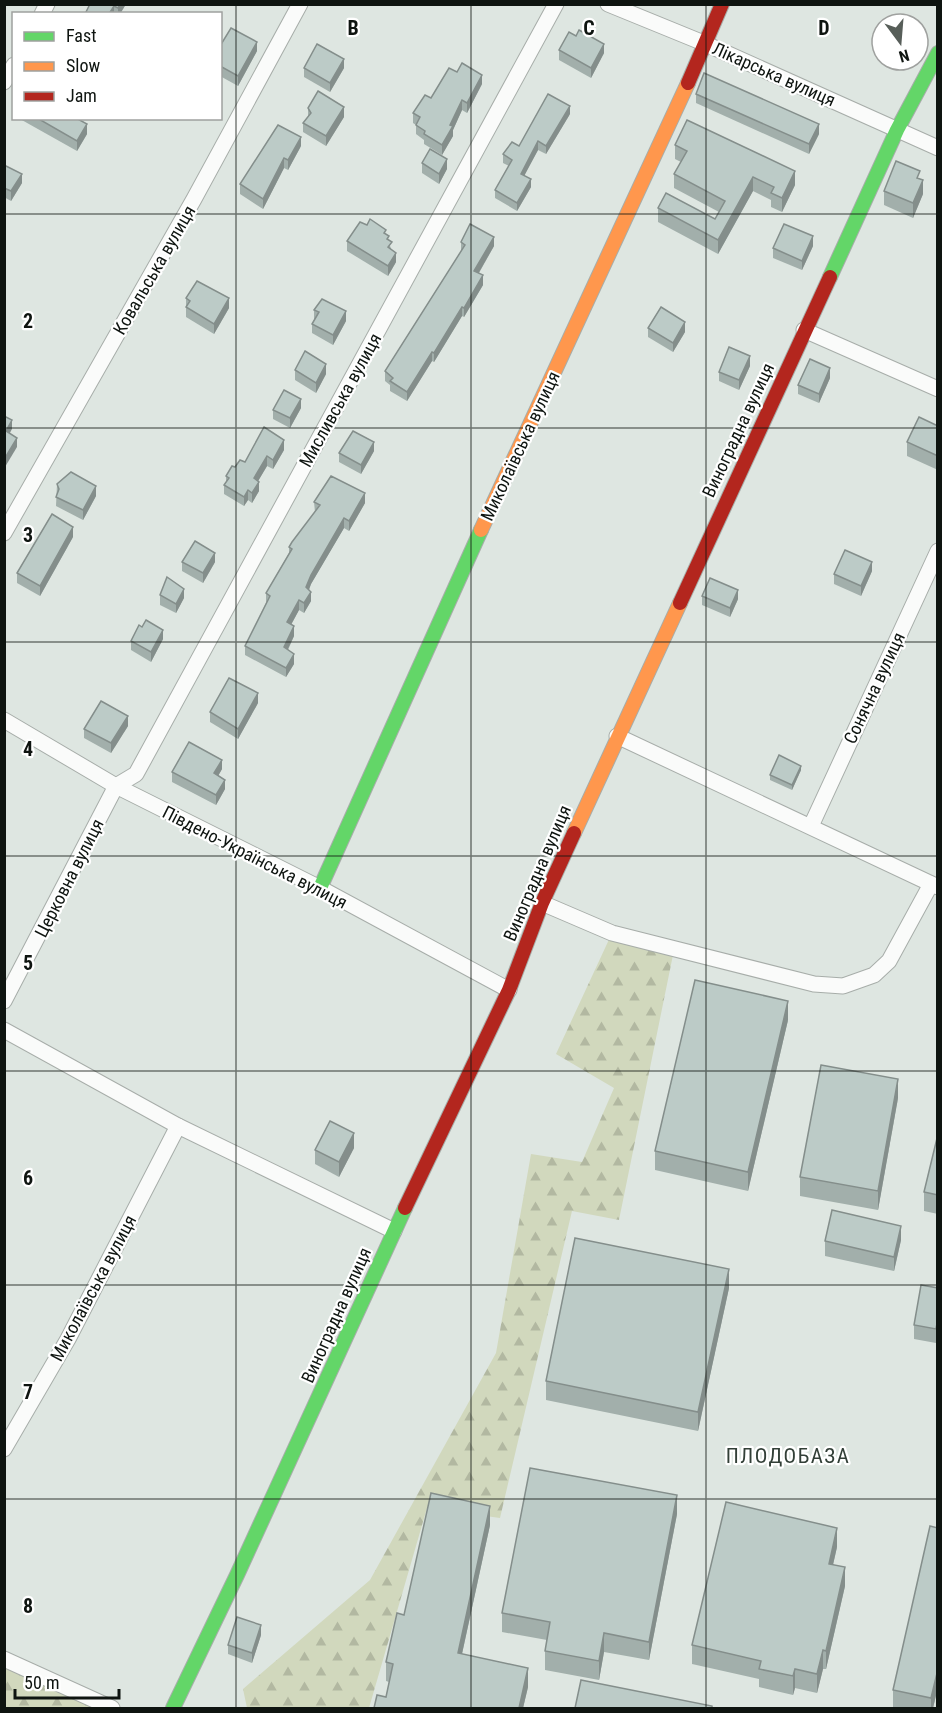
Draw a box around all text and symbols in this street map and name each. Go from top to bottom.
legend [12,12,222,120]
north arrow [870,12,930,72]
text: B [347,16,359,40]
text: C [583,16,595,40]
text: D [818,16,830,40]
text: Fast [66,25,97,46]
street label: Лікарська вулиця [709,37,839,111]
text: N [897,45,911,66]
text: Slow [66,55,101,76]
text: Jam [66,85,97,106]
street label: Ковальська вулиця [109,202,199,338]
text: 2 [23,309,33,333]
street label: Мисливська вулиця [295,330,385,470]
street label: Виноградна вулиця [698,360,778,500]
street label: Миколаївська вулиця [476,368,564,524]
text: 3 [23,523,33,547]
street label: Сонячна вулиця [839,629,909,747]
text: 4 [23,737,33,761]
street label: Південо-Українська вулиця [159,801,351,913]
street label: Виноградна вулиця [499,802,575,944]
street label: Церковна вулиця [30,815,108,941]
text: 5 [23,951,33,975]
text: 6 [23,1166,33,1190]
street label: Миколаївська вулиця [46,1211,140,1365]
street label: Виноградна вулиця [297,1244,375,1386]
text: 7 [23,1380,33,1404]
district label: ПЛОДОБАЗА [726,1444,850,1468]
text: 8 [23,1594,33,1618]
scale bar [15,1662,118,1700]
text: 50 m [24,1672,59,1693]

